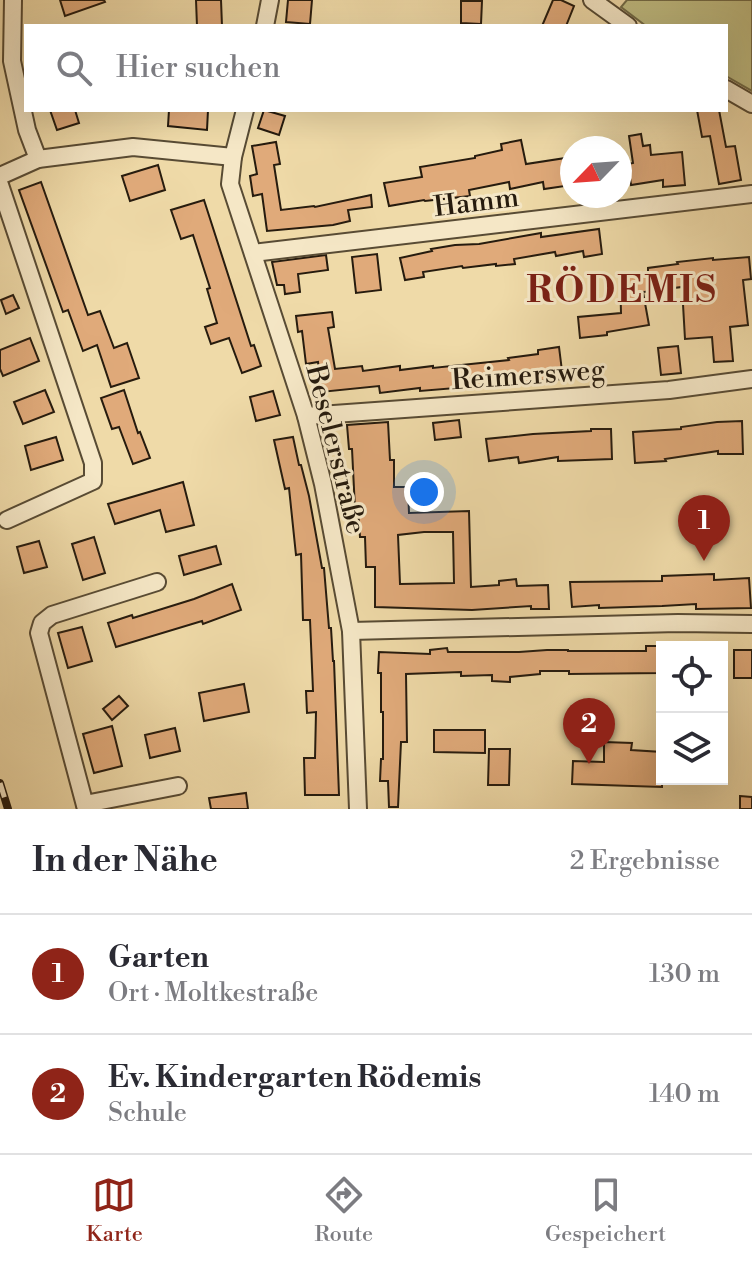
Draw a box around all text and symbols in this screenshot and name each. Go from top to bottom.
search box [24,24,728,112]
icon: search [52,46,96,90]
text: Hier suchen [116,49,280,87]
north arrow [560,136,632,208]
street label: Hamm [432,180,521,225]
district label: RÖDEMIS [526,265,718,314]
street label: Reimersweg [450,353,607,398]
street label: Beselerstraße [297,360,373,538]
your location [404,472,444,512]
pin: 1 [678,495,730,561]
map controls [656,641,728,785]
button: locate [656,641,728,713]
pin: 2 [563,698,615,764]
button: layers [656,713,728,785]
text: In der Nähe [32,840,218,882]
text: 2 Ergebnisse [570,845,720,877]
text: Garten [108,939,209,977]
text: 1 [52,958,64,990]
text: 130 m [649,958,720,990]
text: Ort · Moltkestraße [108,977,318,1009]
text: Ev. Kindergarten Rödemis [108,1059,481,1097]
text: 2 [50,1078,66,1110]
text: 140 m [649,1078,720,1110]
text: Schule [108,1097,187,1129]
tab: Karte [86,1173,143,1248]
tab: Route [315,1173,373,1248]
tab: Gespeichert [545,1173,666,1248]

